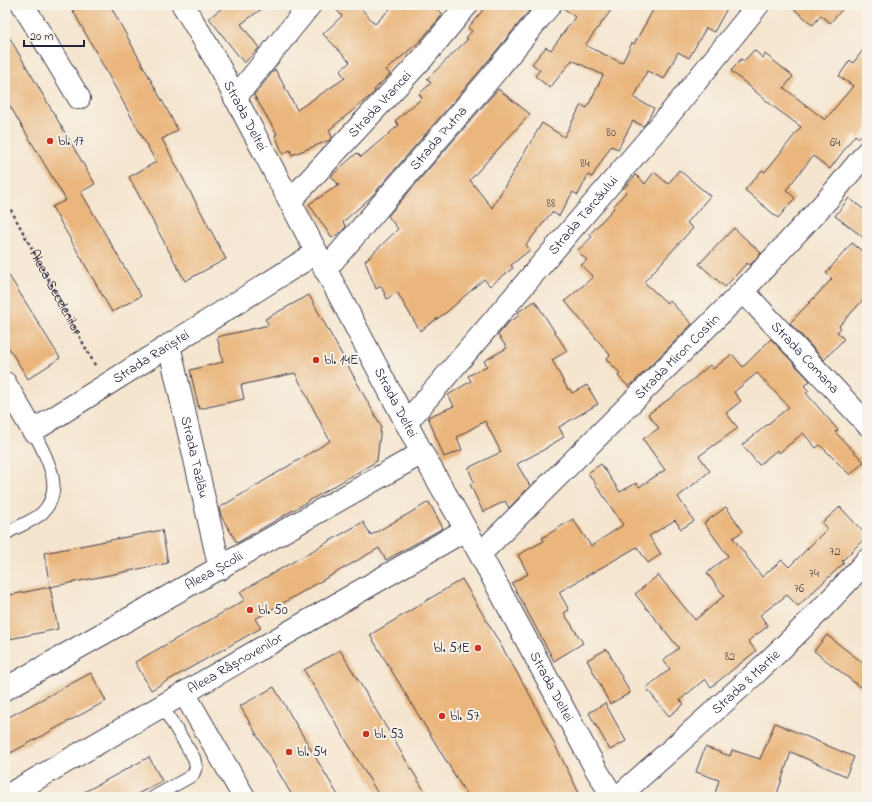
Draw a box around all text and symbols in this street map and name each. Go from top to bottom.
scale bar [24,22,84,48]
text: 20 m [30,28,53,46]
street label: Strada Vrancei [343,66,417,143]
street label: Strada Deltei [218,77,272,155]
street label: Strada Putna [405,101,472,175]
house number: 80 [606,124,616,142]
place label: bl. 17 [58,131,84,152]
house number: 64 [830,134,840,152]
marker: bl. 17 [45,136,55,146]
house number: 84 [580,155,590,173]
street label: Strada Tarcăului [543,171,623,260]
house number: 88 [546,195,556,213]
street label: Aleea Secelenilor [24,246,88,339]
street label: Strada Miron Costin [630,309,725,404]
street label: Strada Comana [766,317,844,399]
street label: Strada Rariștei [108,325,194,389]
place label: bl. 14E [324,350,358,371]
marker: bl. 14E [311,355,321,365]
street label: Strada Deltei [368,364,423,442]
street label: Strada Tazlău [175,414,214,500]
house number: 72 [830,543,840,561]
street label: Aleea Școlii [181,546,247,596]
house number: 74 [809,565,819,583]
house number: 76 [794,580,805,598]
place label: bl. 50 [258,600,288,621]
marker: bl. 50 [245,605,255,615]
street label: Aleea Râșnovenilor [184,627,287,699]
place label: bl. 51E [433,638,470,659]
marker: bl. 51E [473,643,483,653]
street label: Strada 8 Martie [707,644,786,719]
street label: Strada Deltei [524,648,579,726]
house number: 82 [725,648,735,666]
place label: bl. 57 [450,706,480,727]
marker: bl. 57 [437,711,447,721]
place label: bl. 53 [374,724,404,745]
marker: bl. 53 [361,729,371,739]
place label: bl. 54 [297,742,327,763]
marker: bl. 54 [284,747,294,757]

